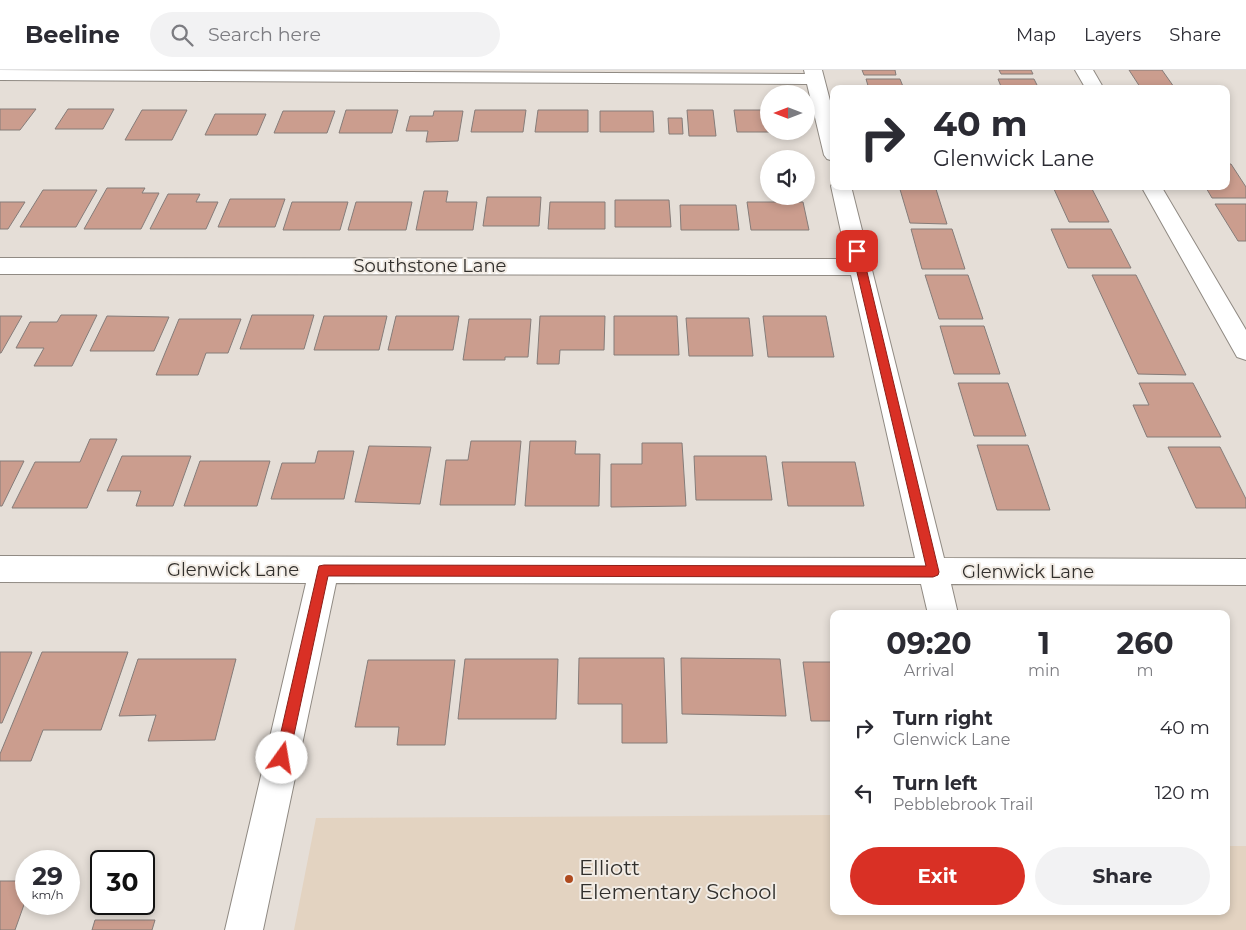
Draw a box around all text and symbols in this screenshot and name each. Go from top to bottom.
search box [150,12,500,57]
text: Beeline [25,20,120,49]
icon: search [168,21,196,49]
text: Search here [208,23,321,46]
text: Map [1016,24,1056,46]
text: Layers [1084,24,1141,46]
text: Share [1169,24,1221,46]
north arrow [760,85,815,140]
map controls [760,85,815,205]
text: 40 m [933,102,1028,145]
icon: right [850,105,915,170]
text: Glenwick Lane [933,145,1094,172]
button: sound [760,150,815,205]
pin [836,230,878,272]
icon: arrive [843,237,871,265]
street label: Southstone Lane [354,255,507,277]
street label: Glenwick Lane [167,559,299,581]
street label: Glenwick Lane [962,561,1094,583]
text: 09:20 [886,625,972,662]
text: 1 [1038,625,1050,662]
text: 260 [1116,625,1174,662]
text: Arrival [904,661,954,680]
text: min [1028,661,1060,680]
text: m [1137,661,1154,680]
text: Turn right [893,707,993,730]
icon: right [850,714,878,742]
text: 40 m [1160,716,1210,739]
text: Glenwick Lane [893,730,1010,749]
position arrow [255,731,307,783]
text: Turn left [893,772,978,795]
icon: left [850,779,878,807]
text: 120 m [1155,781,1210,804]
text: Pebblebrook Trail [893,795,1033,814]
button: Exit [850,847,1025,905]
button: Share [1035,847,1210,905]
speed limit sign: 30 [90,850,155,915]
place label: Elliott Elementary School [579,855,777,904]
text: 29 [32,861,63,891]
marker: Elliott Elementary School [563,873,575,885]
text: km/h [31,887,64,902]

